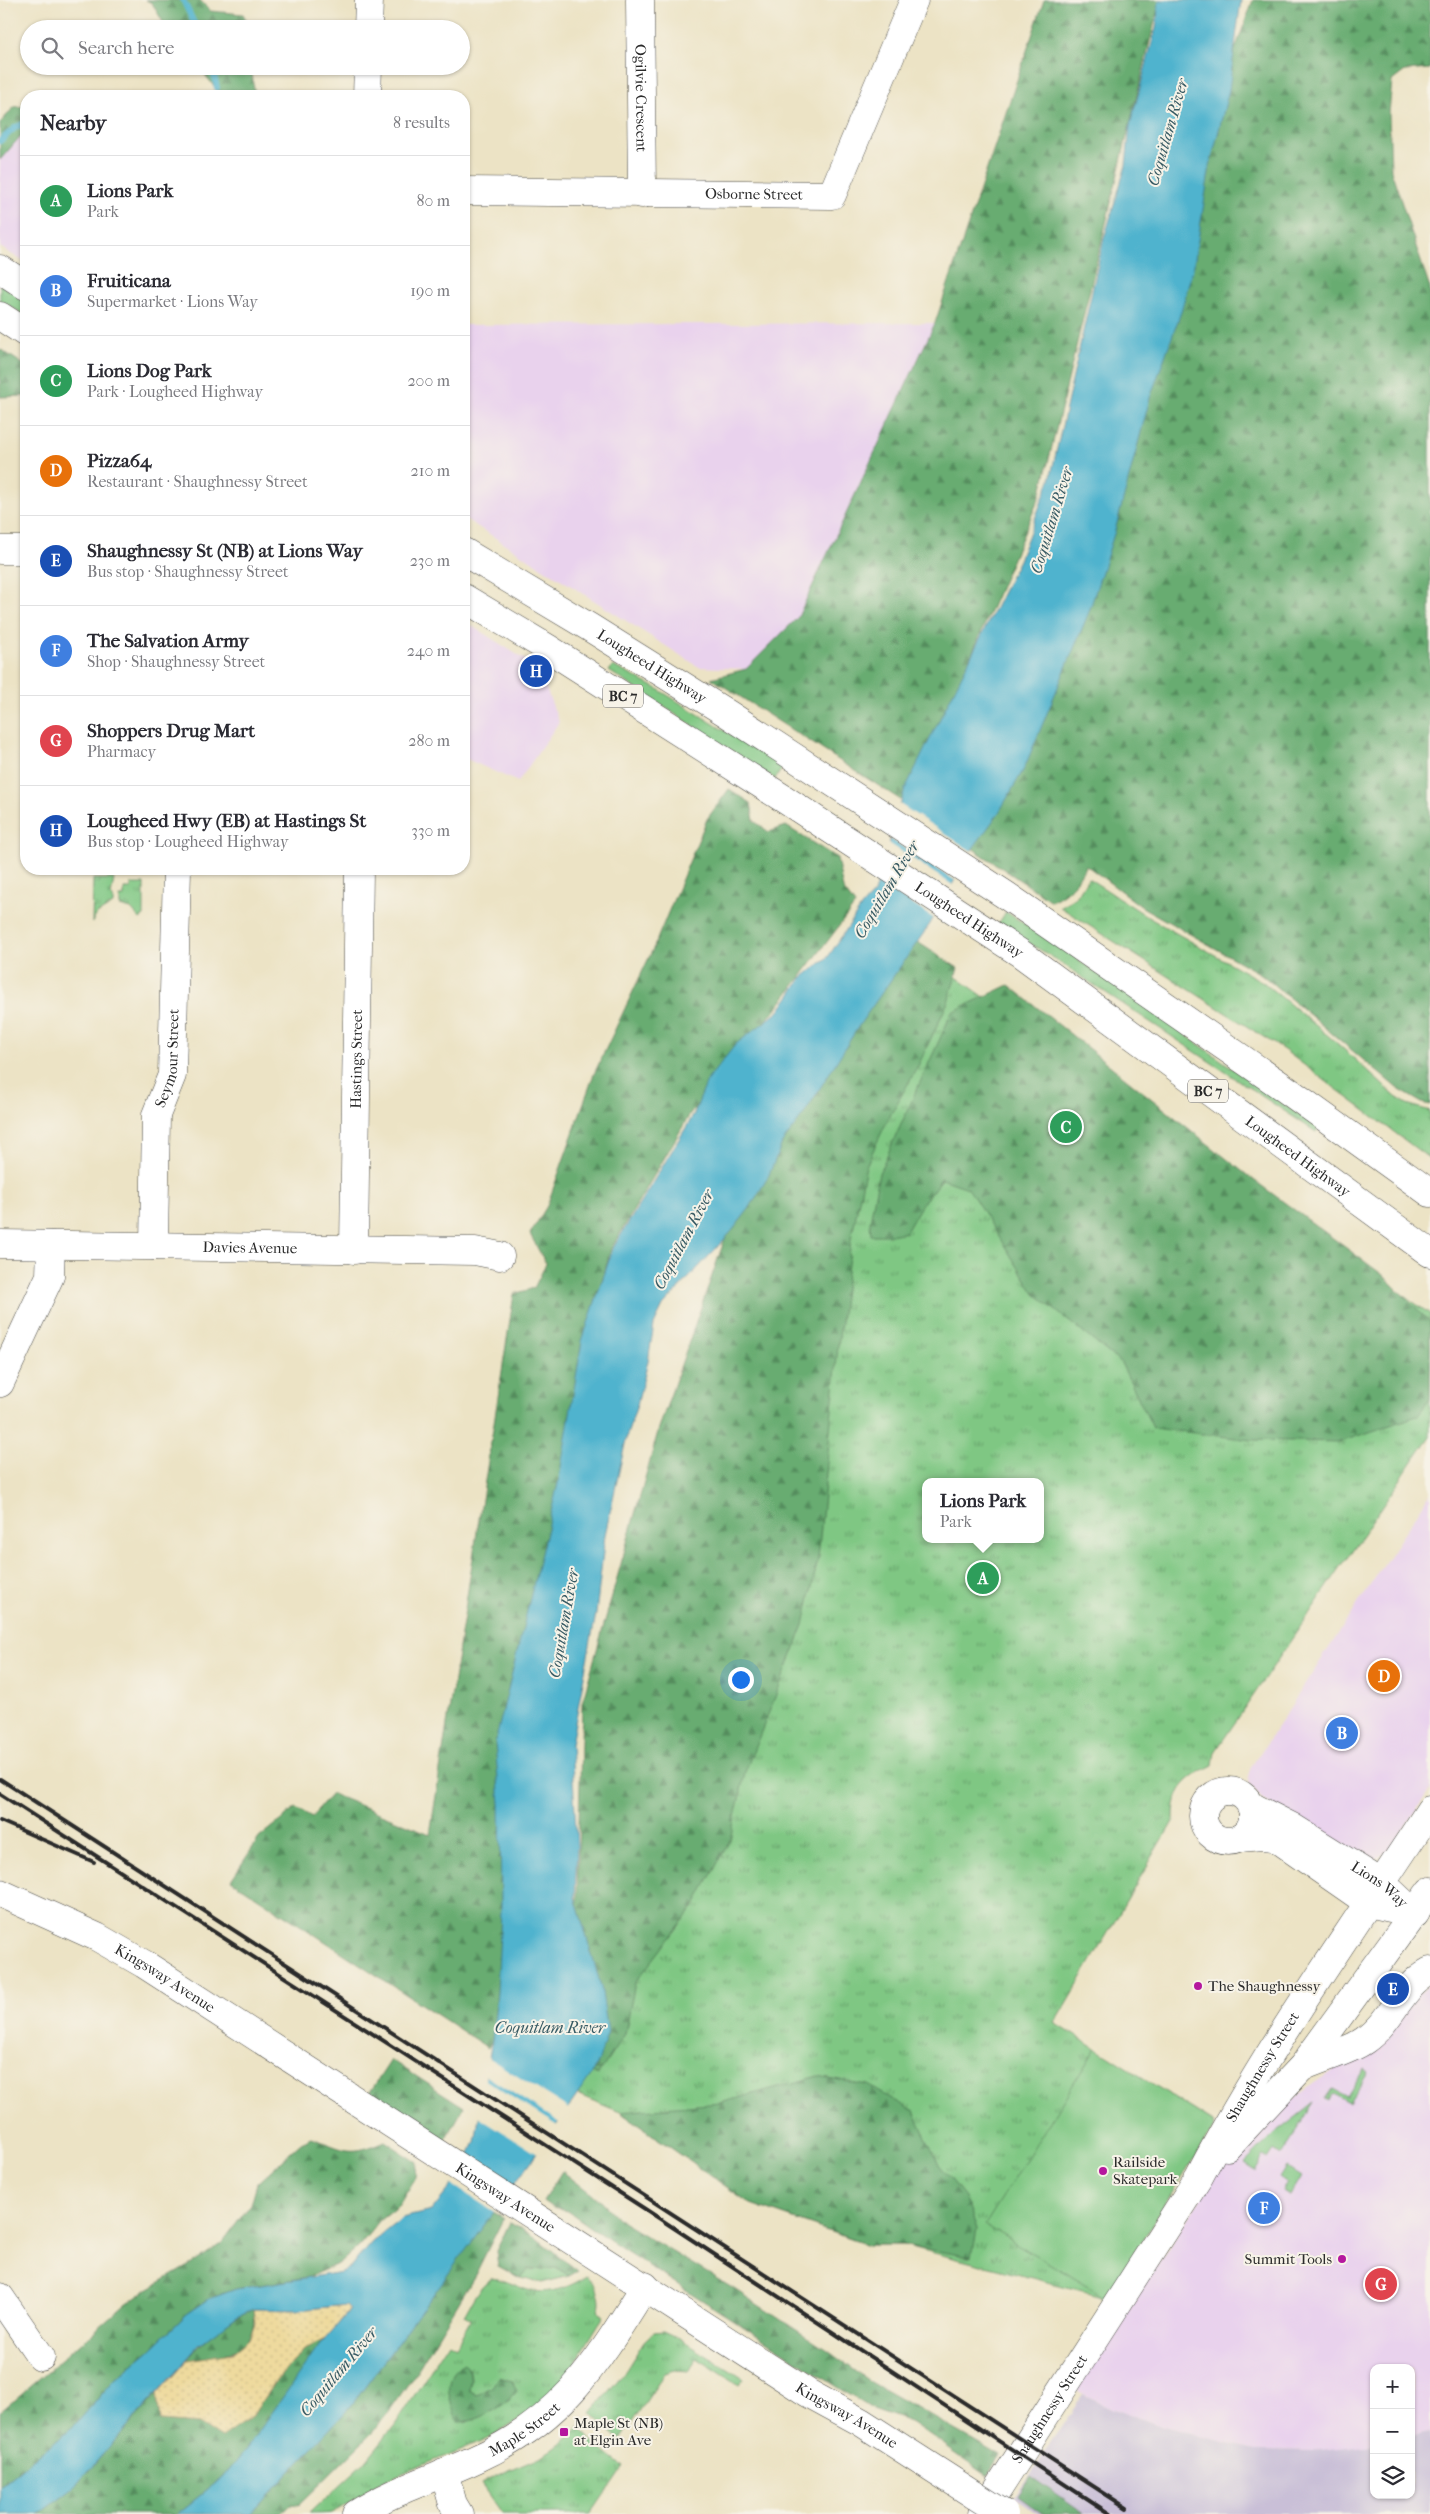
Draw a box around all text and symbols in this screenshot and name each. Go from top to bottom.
search box [20,20,470,75]
icon: search [38,34,66,62]
text: Search here [78,37,174,59]
street label: Ogilvie Crescent [631,44,651,153]
water label: Coquitlam River [1143,75,1192,188]
text: Nearby [40,111,106,135]
text: 8 results [393,113,450,132]
text: Lions Park [87,180,173,202]
street label: Osborne Street [705,185,804,204]
text: A [51,191,61,210]
text: 80 m [416,191,450,210]
text: Park [87,202,119,221]
text: Fruiticana [87,270,171,292]
text: B [51,281,61,300]
text: 190 m [410,281,450,300]
text: Supermarket · Lions Way [87,292,258,311]
text: Lions Dog Park [87,360,212,382]
text: C [51,371,61,390]
text: 200 m [407,371,450,390]
text: Park · Lougheed Highway [87,382,263,401]
text: Pizza64 [87,450,151,472]
text: D [50,461,62,480]
text: 210 m [411,461,450,480]
water label: Coquitlam River [1026,463,1077,576]
text: Restaurant · Shaughnessy Street [87,472,308,491]
text: Shaughnessy St (NB) at Lions Way [87,540,363,562]
text: E [51,551,61,570]
text: 230 m [410,551,450,570]
text: Bus stop · Shaughnessy Street [87,562,289,581]
street label: Lougheed Highway [594,625,711,708]
text: The Salvation Army [87,630,249,652]
text: F [52,641,60,660]
text: 240 m [407,641,450,660]
text: Shop · Shaughnessy Street [87,652,265,671]
pin: H [520,652,552,690]
road number: BC 7 [603,684,643,708]
text: Shoppers Drug Mart [87,720,255,742]
text: G [50,731,62,750]
text: 280 m [408,731,450,750]
text: Pharmacy [87,742,156,761]
text: Lougheed Hwy (EB) at Hastings St [87,810,366,832]
text: H [50,821,62,840]
text: 330 m [411,821,450,840]
text: Bus stop · Lougheed Highway [87,832,288,851]
water label: Coquitlam River [850,835,924,941]
street label: Lougheed Highway [912,878,1028,962]
street label: Seymour Street [151,1008,183,1110]
street label: Hastings Street [347,1009,366,1109]
road number: BC 7 [1188,1080,1228,1102]
pin: C [1050,1108,1082,1146]
street label: Lougheed Highway [1242,1112,1355,1201]
water label: Coquitlam River [649,1184,719,1292]
street label: Davies Avenue [203,1238,298,1257]
popup [922,1478,1044,1543]
text: Lions Park [940,1490,1026,1512]
text: Park [940,1512,972,1531]
pin: A [967,1559,999,1597]
water label: Coquitlam River [545,1565,583,1679]
pin: D [1368,1657,1400,1695]
your location [728,1667,754,1693]
pin: B [1326,1714,1358,1752]
street label: Lions Way [1348,1857,1412,1912]
street label: Kingsway Avenue [112,1940,219,2017]
pin: E [1377,1970,1409,2008]
place label: The Shaughnessy [1208,1977,1321,1995]
marker: The Shaughnessy [1192,1980,1204,1992]
street label: Shaughnessy Street [1222,2008,1303,2125]
water label: Coquitlam River [495,2018,607,2037]
place label: Railside Skatepark [1113,2153,1177,2188]
street label: Kingsway Avenue [452,2159,559,2237]
marker: Railside Skatepark [1097,2165,1109,2177]
pin: F [1248,2189,1280,2227]
place label: Summit Tools [1244,2250,1332,2268]
marker: Summit Tools [1336,2253,1348,2265]
pin: G [1365,2265,1397,2303]
water label: Coquitlam River [296,2322,382,2420]
street label: Shaughnessy Street [1008,2351,1092,2467]
map controls [1370,2364,1415,2499]
button: + [1370,2364,1415,2409]
street label: Kingsway Avenue [792,2379,902,2453]
street label: Maple Street [486,2398,564,2460]
button: − [1370,2409,1415,2454]
place label: Maple St (NB) at Elgin Ave [574,2414,663,2449]
marker: Maple St (NB) at Elgin Ave [558,2426,570,2438]
button: layers [1370,2454,1415,2499]

